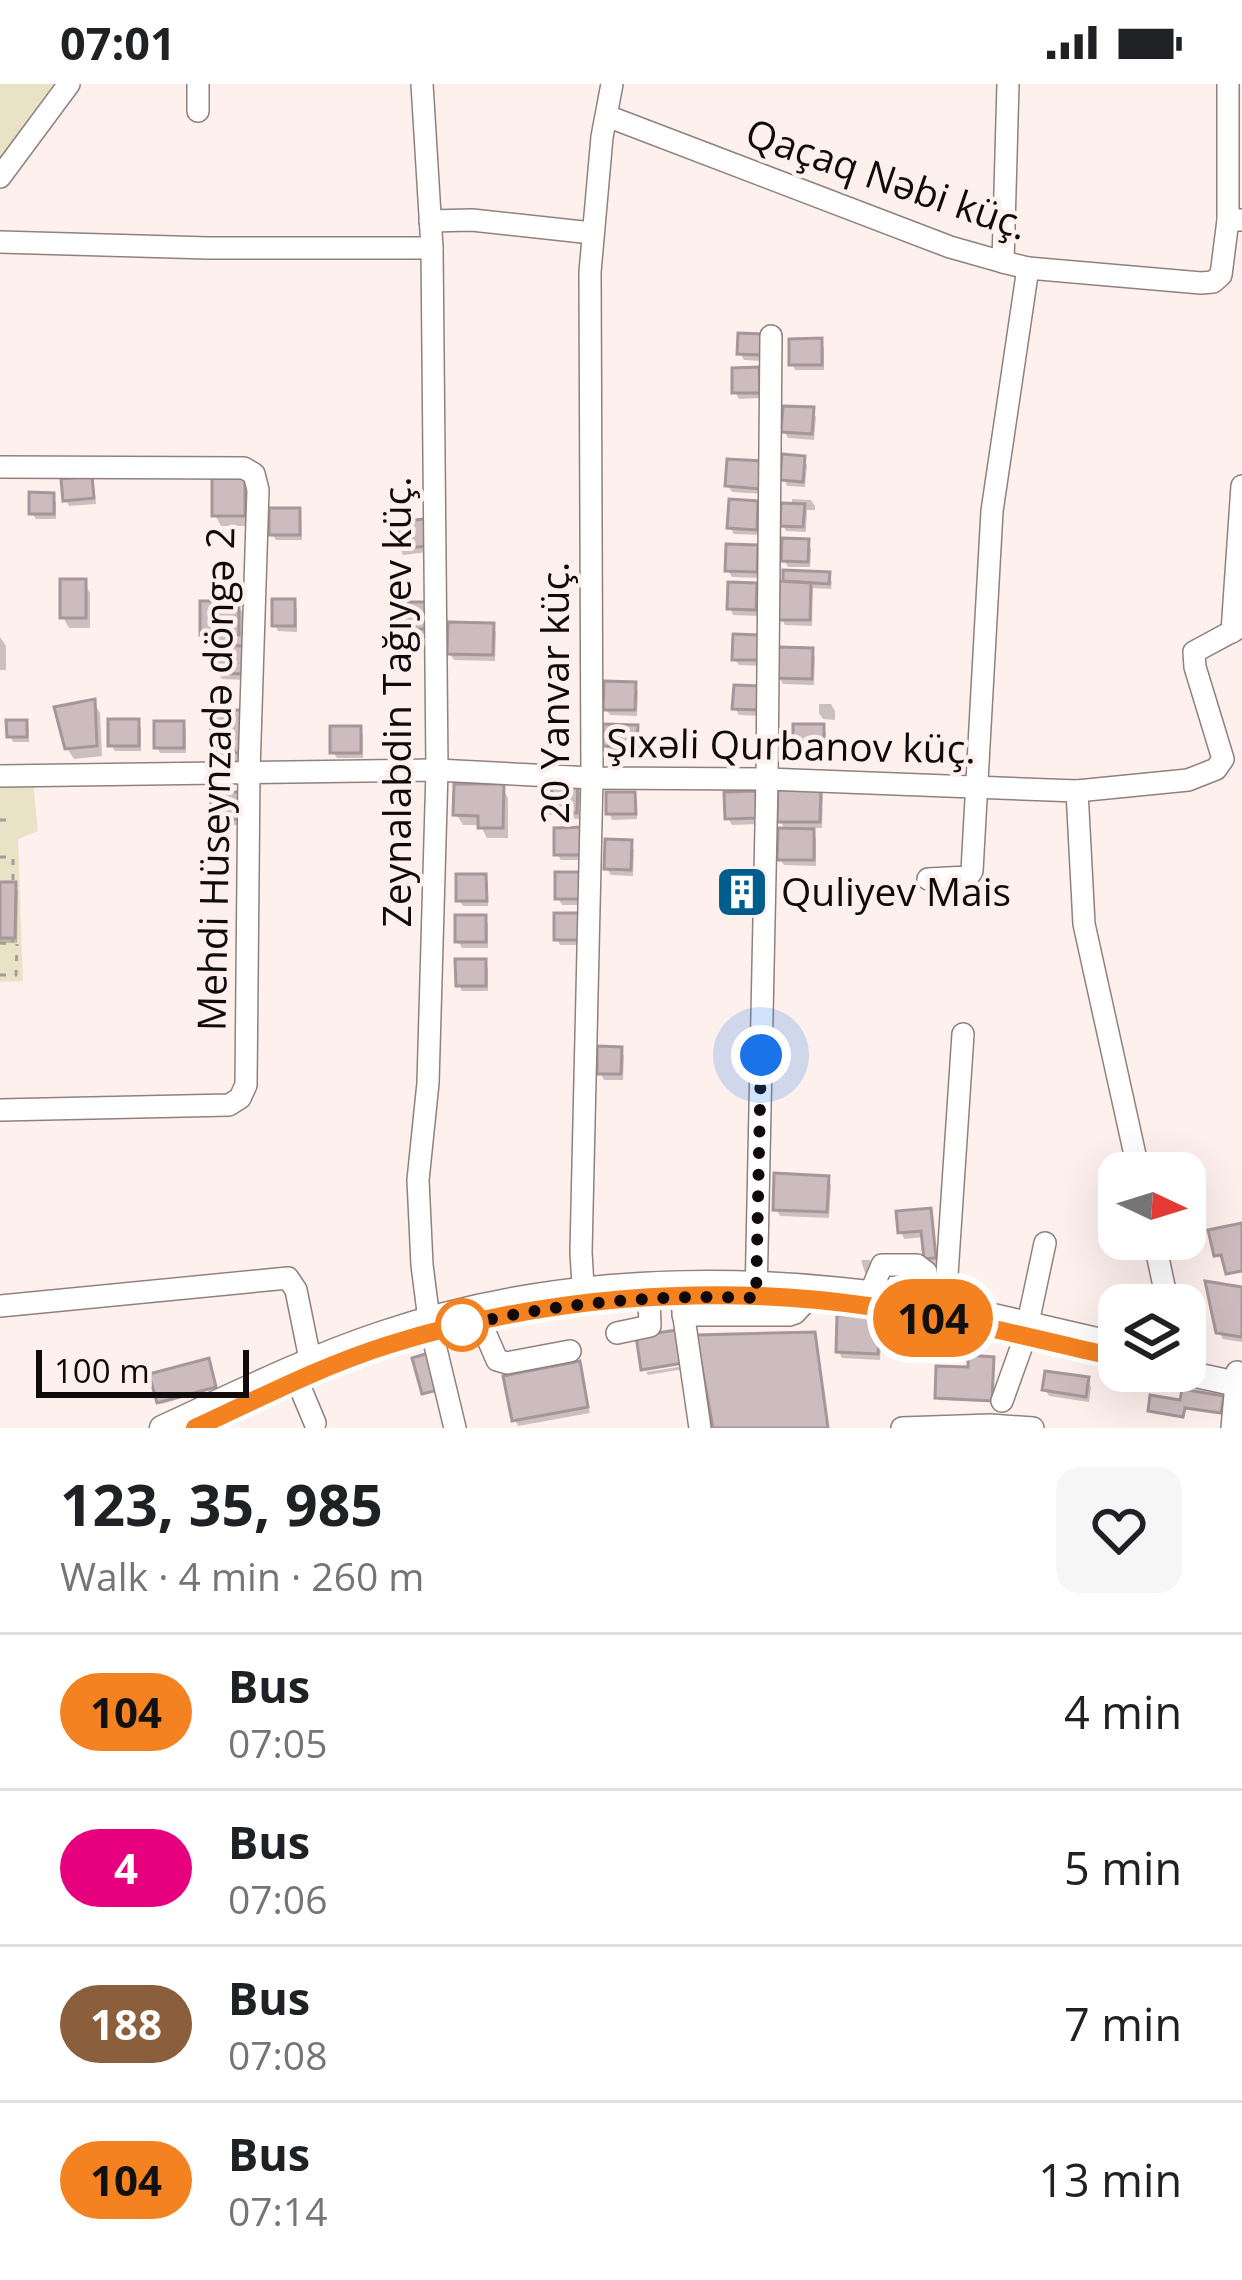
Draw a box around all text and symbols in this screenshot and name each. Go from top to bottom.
text: 07:01 [60,12,176,73]
street label: Qaçaq Nəbi küç. [739,105,1035,251]
street label: Zeynalabdin Tağıyev küç. [369,476,422,928]
street label: Mehdi Hüseynzadə döngə 2 [184,527,245,1031]
street label: 20 Yanvar küç. [527,562,580,824]
street label: Şıxəli Qurbanov küç. [606,715,976,774]
building icon: Quliyev Mais [714,864,770,920]
place label: Quliyev Mais [781,864,1011,917]
your location [731,1025,791,1085]
north arrow [1098,1152,1206,1260]
map controls [1098,1152,1206,1392]
line badge: 104 [864,1279,1002,1357]
button: layers [1098,1284,1206,1392]
text: 104 [897,1289,969,1346]
unlabelled marker [437,1300,487,1350]
scale bar [36,1344,249,1397]
text: 100 m [54,1348,150,1393]
text: 123, 35, 985 [60,1465,383,1543]
button: heart [1056,1467,1182,1593]
text: Walk · 4 min · 260 m [60,1549,424,1602]
text: Bus [228,1655,310,1716]
text: 4 min [1064,1681,1182,1742]
text: 104 [90,1683,162,1740]
text: 07:05 [228,1716,327,1769]
text: Bus [228,1811,310,1872]
text: 5 min [1064,1837,1182,1898]
text: 4 [114,1839,138,1896]
text: 07:06 [228,1872,327,1925]
text: Bus [228,1967,310,2028]
text: 7 min [1064,1993,1182,2054]
text: 188 [90,1995,162,2052]
text: 07:08 [228,2028,327,2081]
text: Bus [228,2123,310,2184]
text: 13 min [1038,2149,1182,2210]
text: 104 [90,2151,162,2208]
text: 07:14 [228,2184,327,2237]

